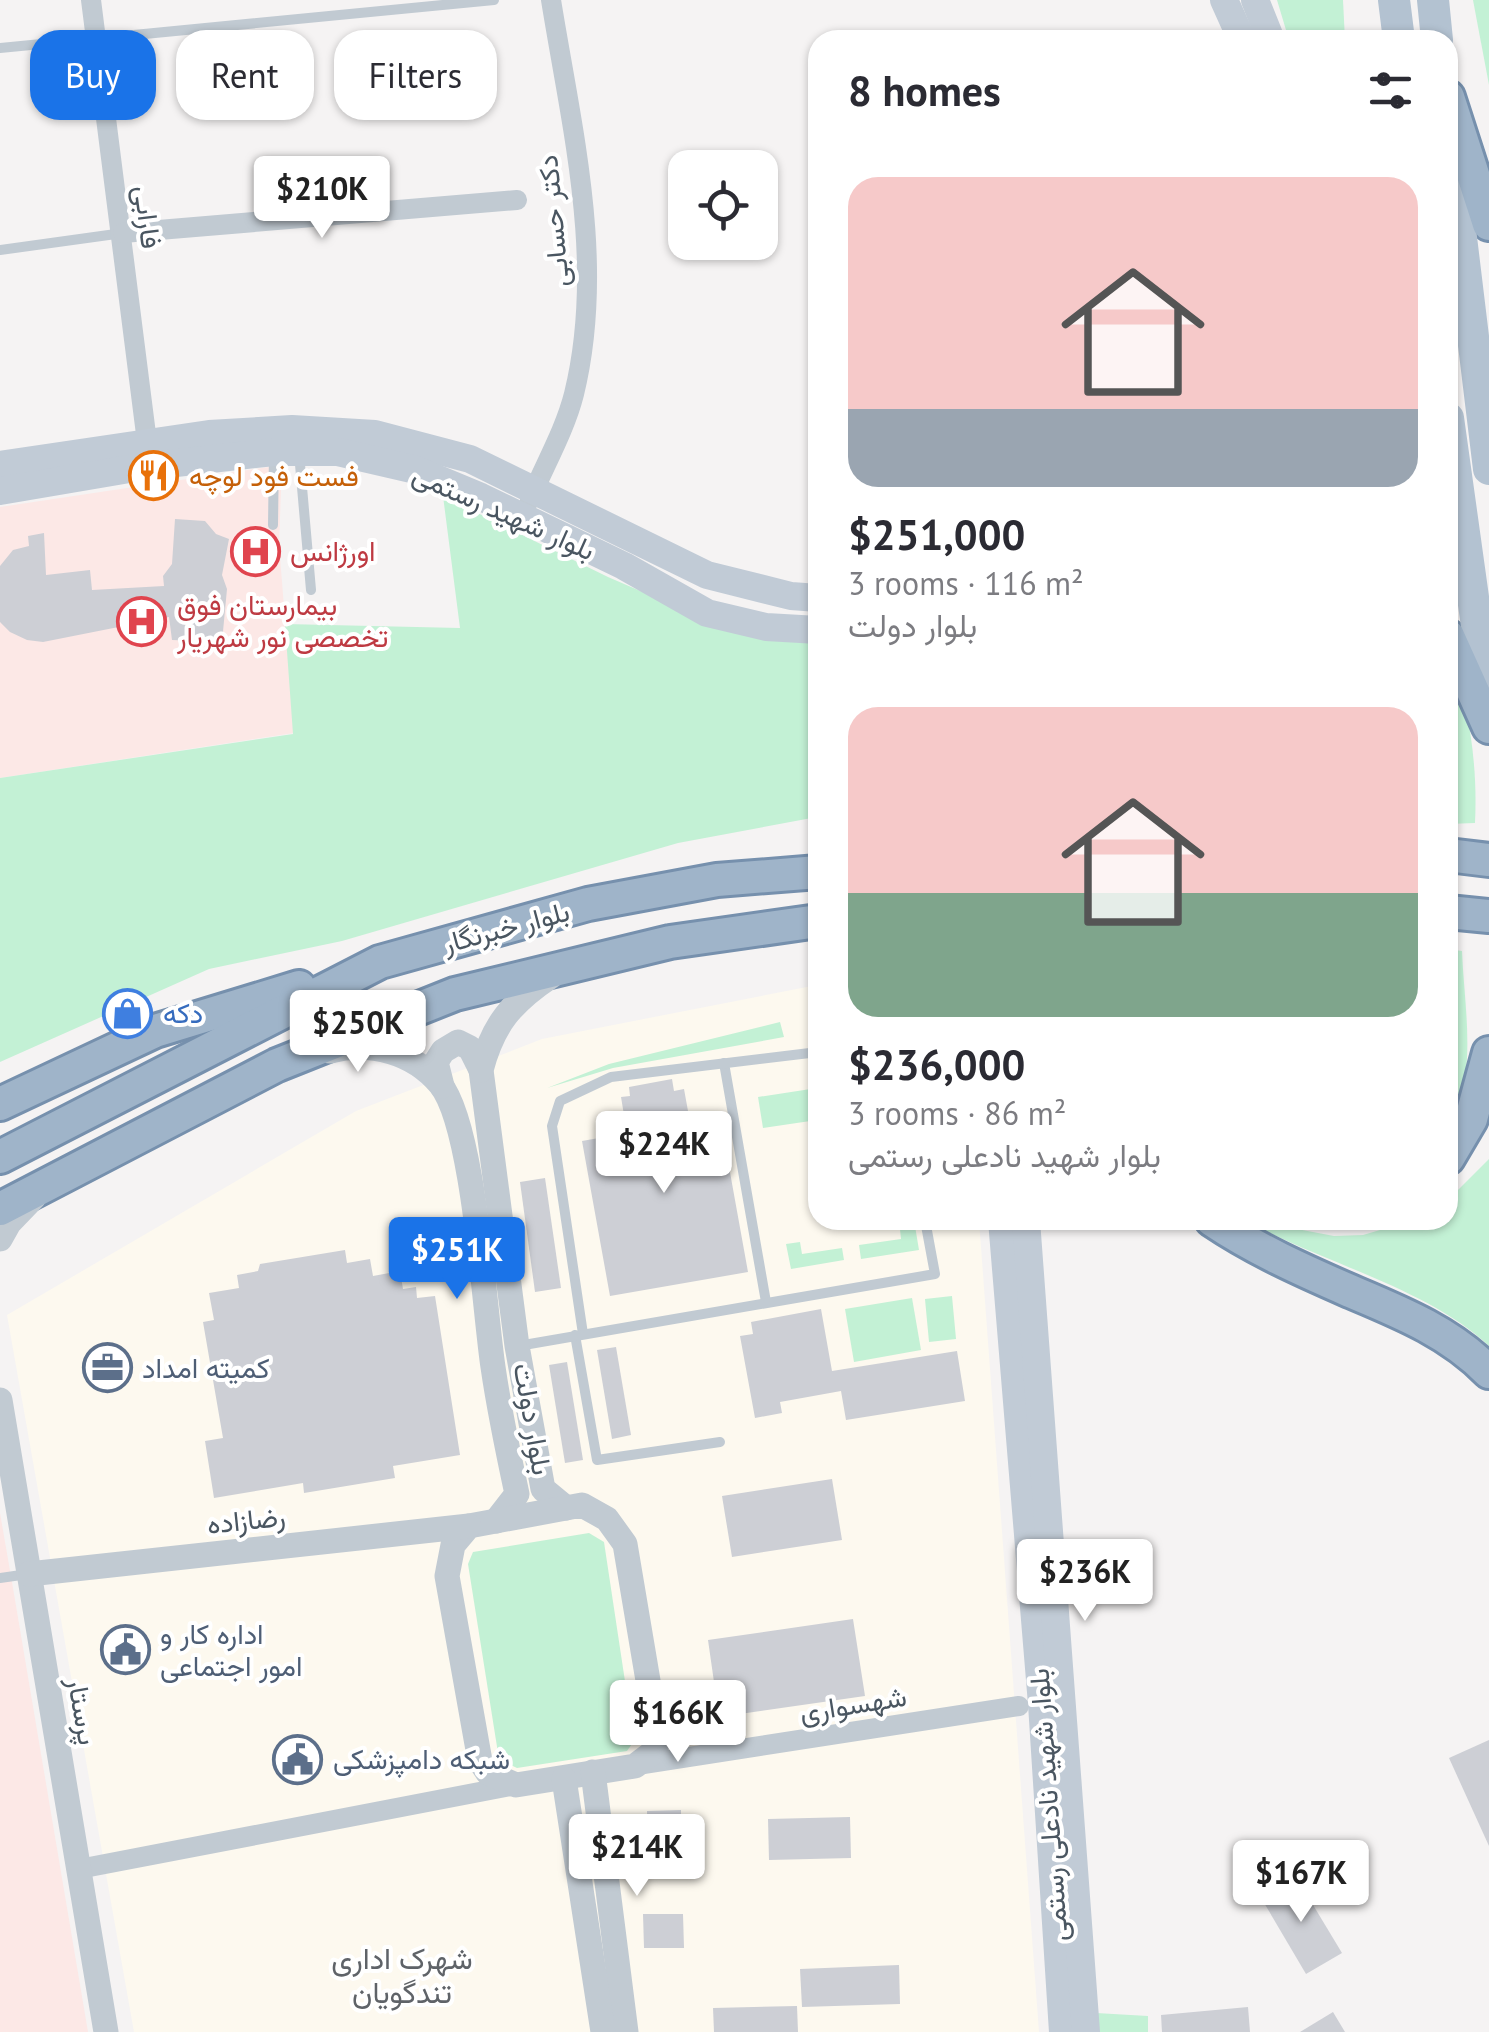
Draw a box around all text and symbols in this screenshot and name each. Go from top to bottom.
chip: Buy [30,30,156,120]
chip: Rent [176,30,314,120]
chip: Filters [334,30,497,120]
text: 8 homes [848,63,1001,118]
icon: filters [1363,63,1418,118]
map controls [668,150,778,260]
button: locate [668,150,778,260]
street label: دکتر حسابی [528,153,577,289]
pin: $210K [252,156,392,241]
text: $210K [276,167,368,209]
street label: فارابی [126,183,171,251]
icon: home [1043,242,1223,422]
restaurant icon: فست فود لوچه [128,450,180,502]
street label: بلوار شهید رستمی [407,455,601,568]
place label: فست فود لوچه [189,457,359,495]
text: $251,000 [848,507,1025,562]
hospital icon: اورژانس [229,525,281,577]
place label: اورژانس [290,532,376,569]
text: 3 rooms · 116 m² [848,562,1084,604]
place label: بیمارستان فوق تخصصی نور شهریار [176,586,388,655]
hospital icon: بیمارستان فوق تخصصی نور شهریار [116,595,168,647]
text: بلوار دولت [848,604,977,646]
icon: home [1043,772,1223,952]
street label: بلوار خبرنگار [437,892,573,961]
shop icon: دکه [102,987,154,1039]
pin: $250K [288,990,428,1075]
place label: دکه [163,994,203,1031]
text: $250K [312,1001,404,1043]
text: $236,000 [848,1037,1025,1092]
text: 3 rooms · 86 m² [848,1092,1066,1134]
pin: $224K [594,1111,734,1196]
text: $224K [618,1122,710,1164]
text: بلوار شهید نادعلی رستمی [848,1134,1161,1176]
pin: $251K [387,1217,527,1302]
text: $251K [411,1228,503,1270]
office icon: کمیته امداد [81,1342,133,1394]
place label: کمیته امداد [142,1349,270,1386]
street label: بلوار دولت [505,1360,562,1478]
street label: رضازاده [205,1497,287,1542]
pin: $236K [1015,1539,1155,1624]
text: $236K [1039,1550,1131,1592]
place label: اداره کار و امور اجتماعی [160,1615,302,1684]
public building icon: اداره کار و امور اجتماعی [99,1624,151,1676]
street label: بلوار شهید نادعلی رستمی [1019,1667,1076,1943]
street label: پرستار [58,1673,108,1748]
street label: شهسواری [797,1677,909,1730]
pin: $166K [608,1680,748,1765]
text: $166K [632,1691,724,1733]
public building icon: شبکه دامپزشکی [272,1733,324,1785]
place label: شبکه دامپزشکی [333,1740,510,1778]
pin: $214K [567,1814,707,1899]
text: $214K [591,1825,683,1867]
pin: $167K [1231,1840,1371,1925]
text: $167K [1255,1851,1347,1893]
district label: شهرک اداری تندگویان [331,1938,473,2011]

